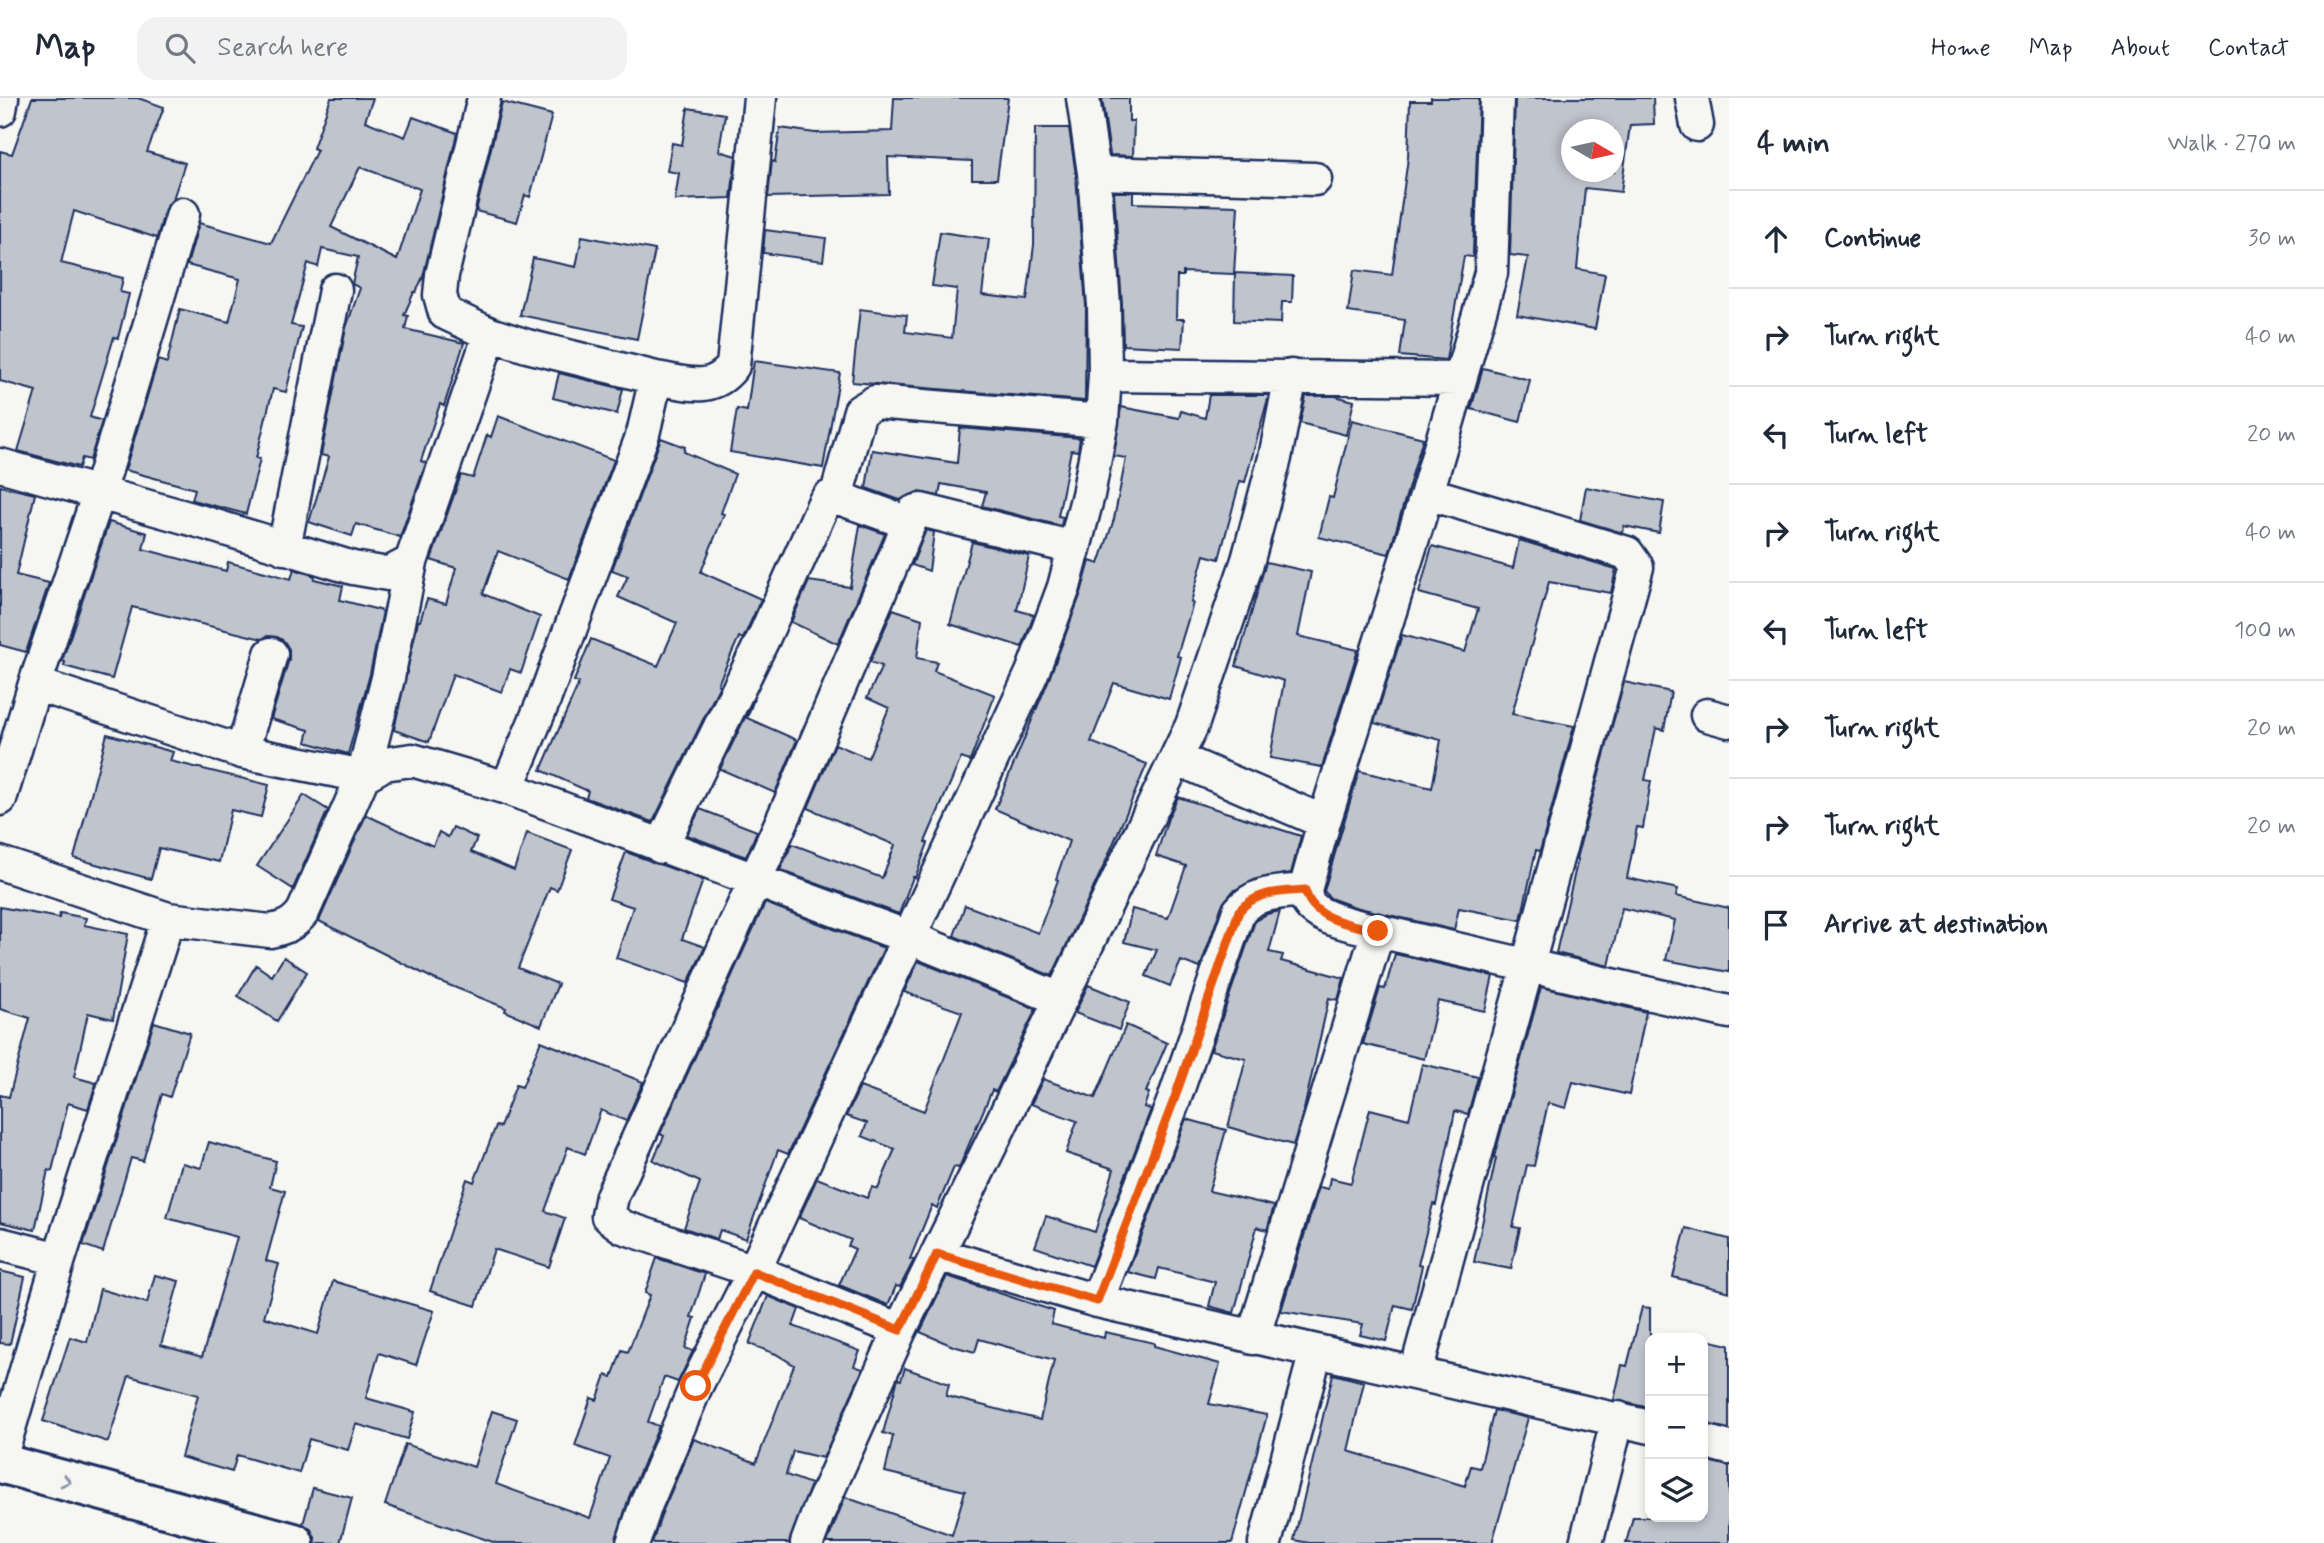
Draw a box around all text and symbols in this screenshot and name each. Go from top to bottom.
search box [137,17,627,80]
text: Map [35,26,95,70]
icon: search [161,29,199,67]
text: Search here [217,31,348,65]
text: Home [1931,33,1991,64]
text: Map [2029,33,2073,64]
text: About [2111,33,2170,64]
text: Contact [2208,33,2289,64]
north arrow [1561,119,1624,182]
text: 4 min [1757,124,1830,163]
text: Walk · 270 m [2167,129,2296,159]
icon: ahead [1757,220,1795,258]
text: Continue [1824,222,1921,256]
text: 30 m [2248,224,2296,254]
icon: right [1757,318,1795,356]
text: Turn right [1824,320,1940,354]
text: 40 m [2245,322,2296,352]
icon: left [1757,416,1795,454]
text: Turn left [1824,418,1928,452]
text: 20 m [2247,420,2296,450]
icon: right [1757,514,1795,552]
text: Turn right [1824,516,1940,550]
text: 40 m [2245,518,2296,548]
icon: left [1757,612,1795,650]
text: Turn left [1824,614,1928,648]
text: 100 m [2234,616,2296,646]
icon: right [1757,710,1795,748]
text: Turn right [1824,712,1940,746]
text: 20 m [2247,714,2296,744]
icon: right [1757,808,1795,846]
text: Turn right [1824,810,1940,844]
text: 20 m [2247,812,2296,842]
icon: arrive [1757,906,1795,944]
text: Arrive at destination [1824,908,2048,942]
route end [1362,915,1393,946]
map controls [1645,1333,1708,1522]
button: + [1645,1333,1708,1396]
route start [680,1370,711,1401]
button: − [1645,1396,1708,1459]
button: layers [1645,1459,1708,1522]
one-way arrow [60,1473,72,1487]

